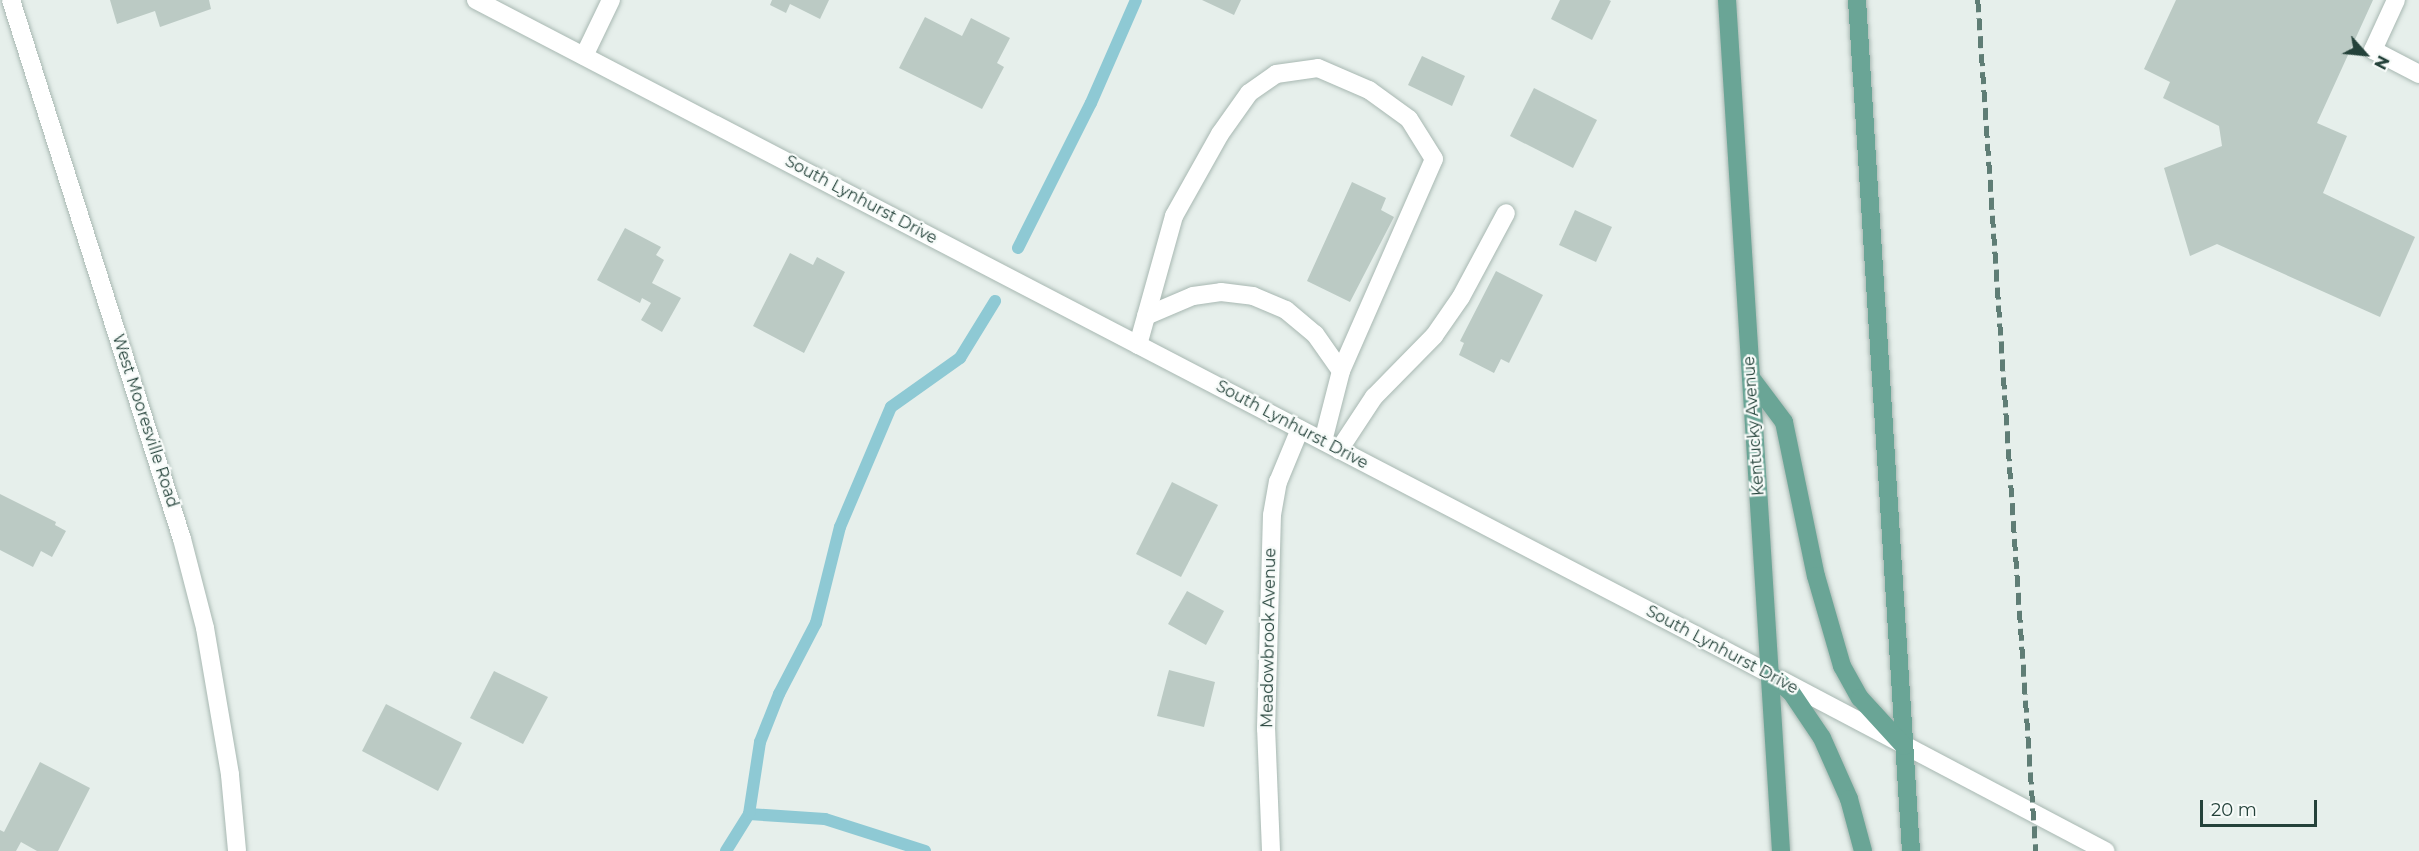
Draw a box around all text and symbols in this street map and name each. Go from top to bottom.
north arrow [2335,24,2395,84]
text: N [2370,52,2393,72]
street label: South Lynhurst Drive [782,152,940,248]
street label: West Mooresville Road [108,332,182,510]
street label: Kentucky Avenue [1740,355,1768,497]
street label: South Lynhurst Drive [1213,377,1371,473]
street label: Meadowbrook Avenue [1258,548,1280,728]
street label: South Lynhurst Drive [1643,602,1801,698]
scale bar [2203,788,2320,826]
text: 20 m [2211,799,2257,821]

